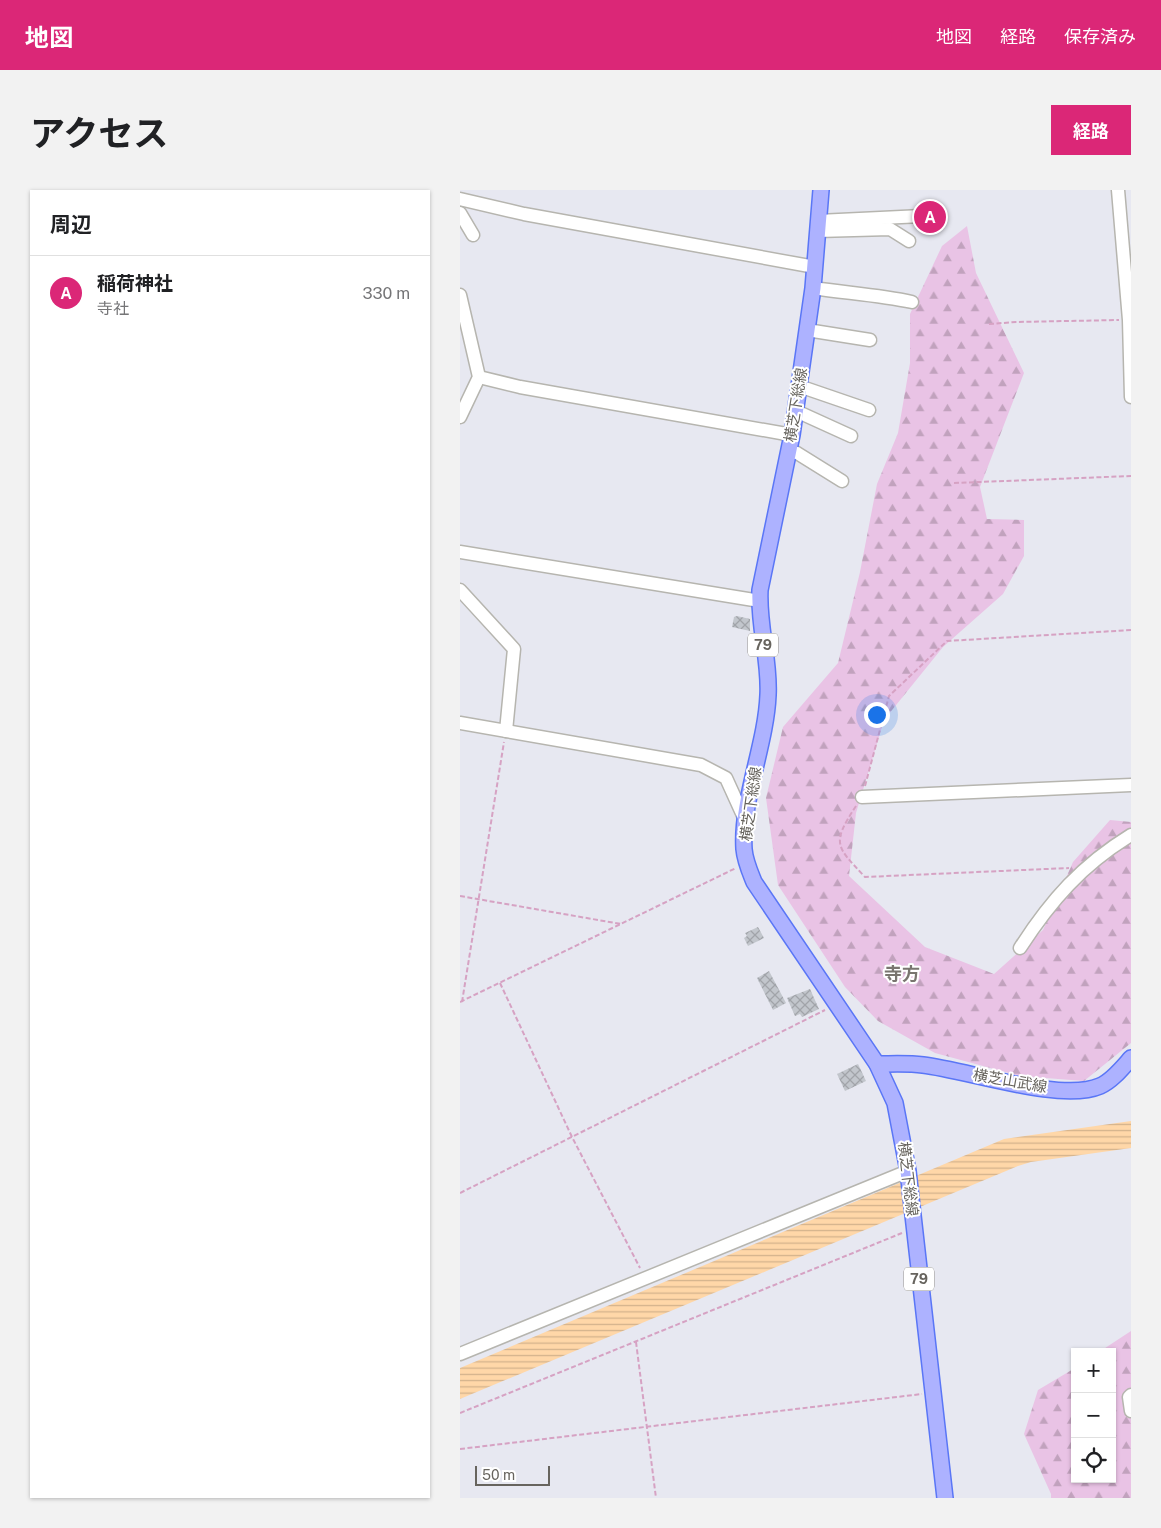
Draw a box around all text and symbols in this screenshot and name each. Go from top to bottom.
text: 地図 [25,23,73,51]
text: 地図 [936,26,972,47]
text: 経路 [1000,26,1036,47]
text: 保存済み [1064,26,1136,47]
button: 経路 [1051,105,1131,155]
text: アクセス [30,113,168,154]
pin: A [914,198,946,236]
text: 周辺 [50,212,92,237]
text: 稲荷神社 [97,272,173,294]
text: A [60,284,72,303]
text: 330 m [363,284,410,303]
text: 寺社 [97,299,129,318]
street label: 横芝下総線 [781,367,810,443]
road number: 79 [748,634,778,656]
your location [864,702,890,728]
street label: 横芝下総線 [737,766,764,842]
district label: 寺方 [884,963,920,984]
street label: 横芝山武線 [972,1066,1049,1095]
street label: 横芝下総線 [895,1141,922,1217]
road number: 79 [904,1268,934,1290]
map controls [1071,1348,1116,1483]
button: + [1071,1348,1116,1393]
button: − [1071,1393,1116,1438]
button: locate [1071,1438,1116,1483]
scale bar [475,1463,550,1486]
text: 50 m [482,1467,515,1483]

